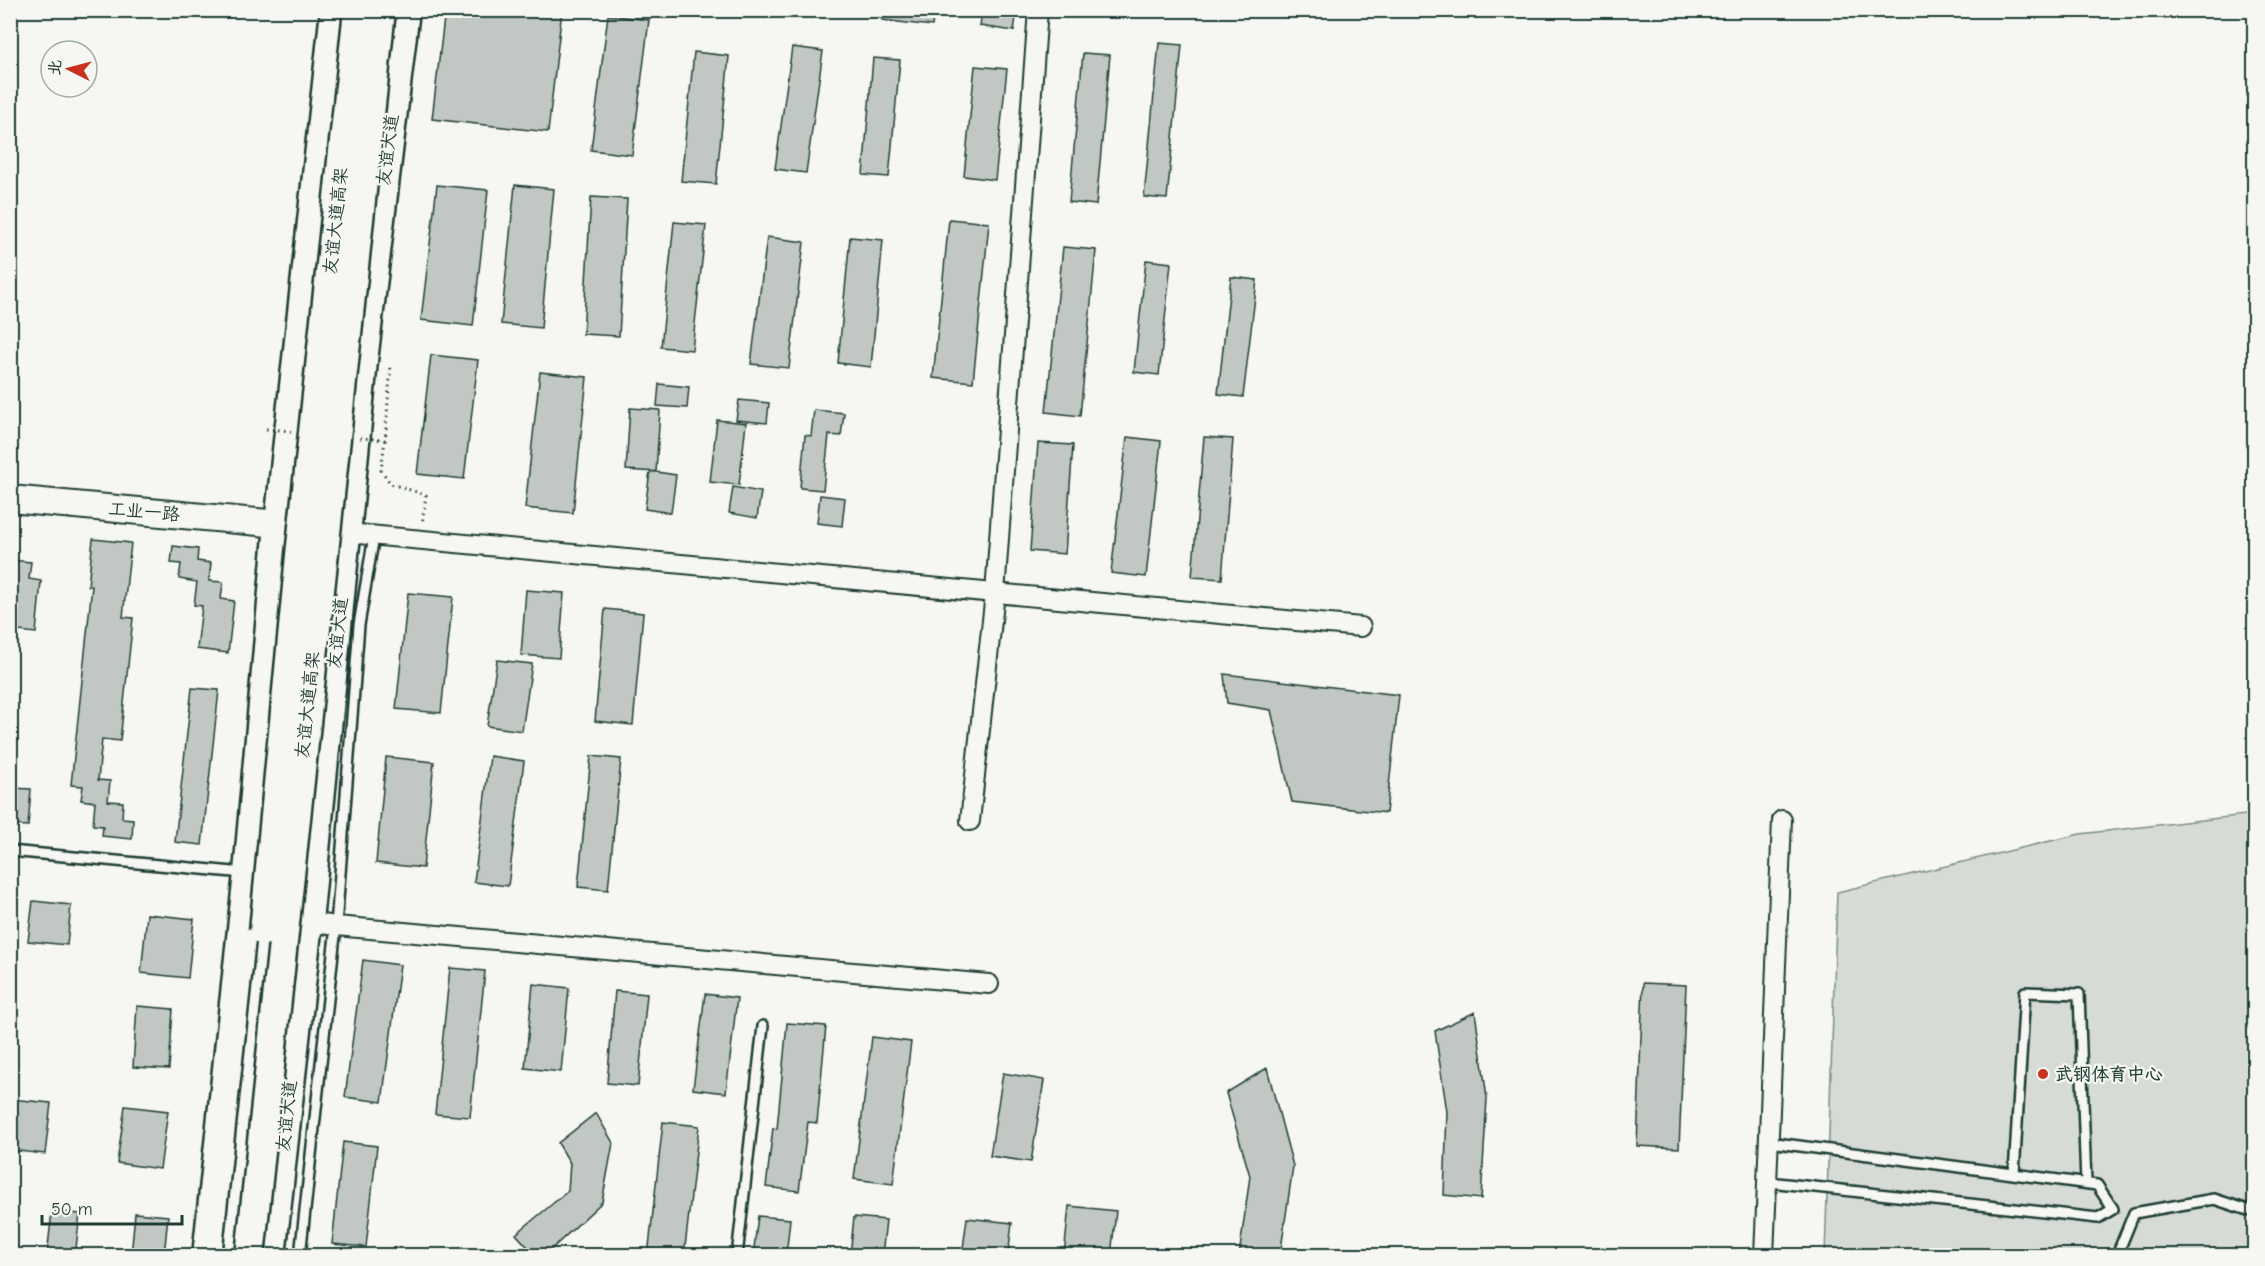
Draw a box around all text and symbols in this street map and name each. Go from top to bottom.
north arrow [39,39,99,99]
text: 北 [45,59,65,76]
street label: 友谊大道 [373,113,403,187]
street label: 友谊大道高架 [320,166,352,276]
street label: 工业一路 [107,498,181,526]
street label: 友谊大道 [324,596,352,670]
street label: 友谊大道高架 [292,650,324,760]
place label: 武钢体育中心 [2055,1064,2163,1085]
marker: 武钢体育中心 [2036,1067,2050,1081]
street label: 友谊大道 [273,1079,301,1153]
scale bar [42,1188,182,1226]
text: 50 m [51,1199,93,1220]

